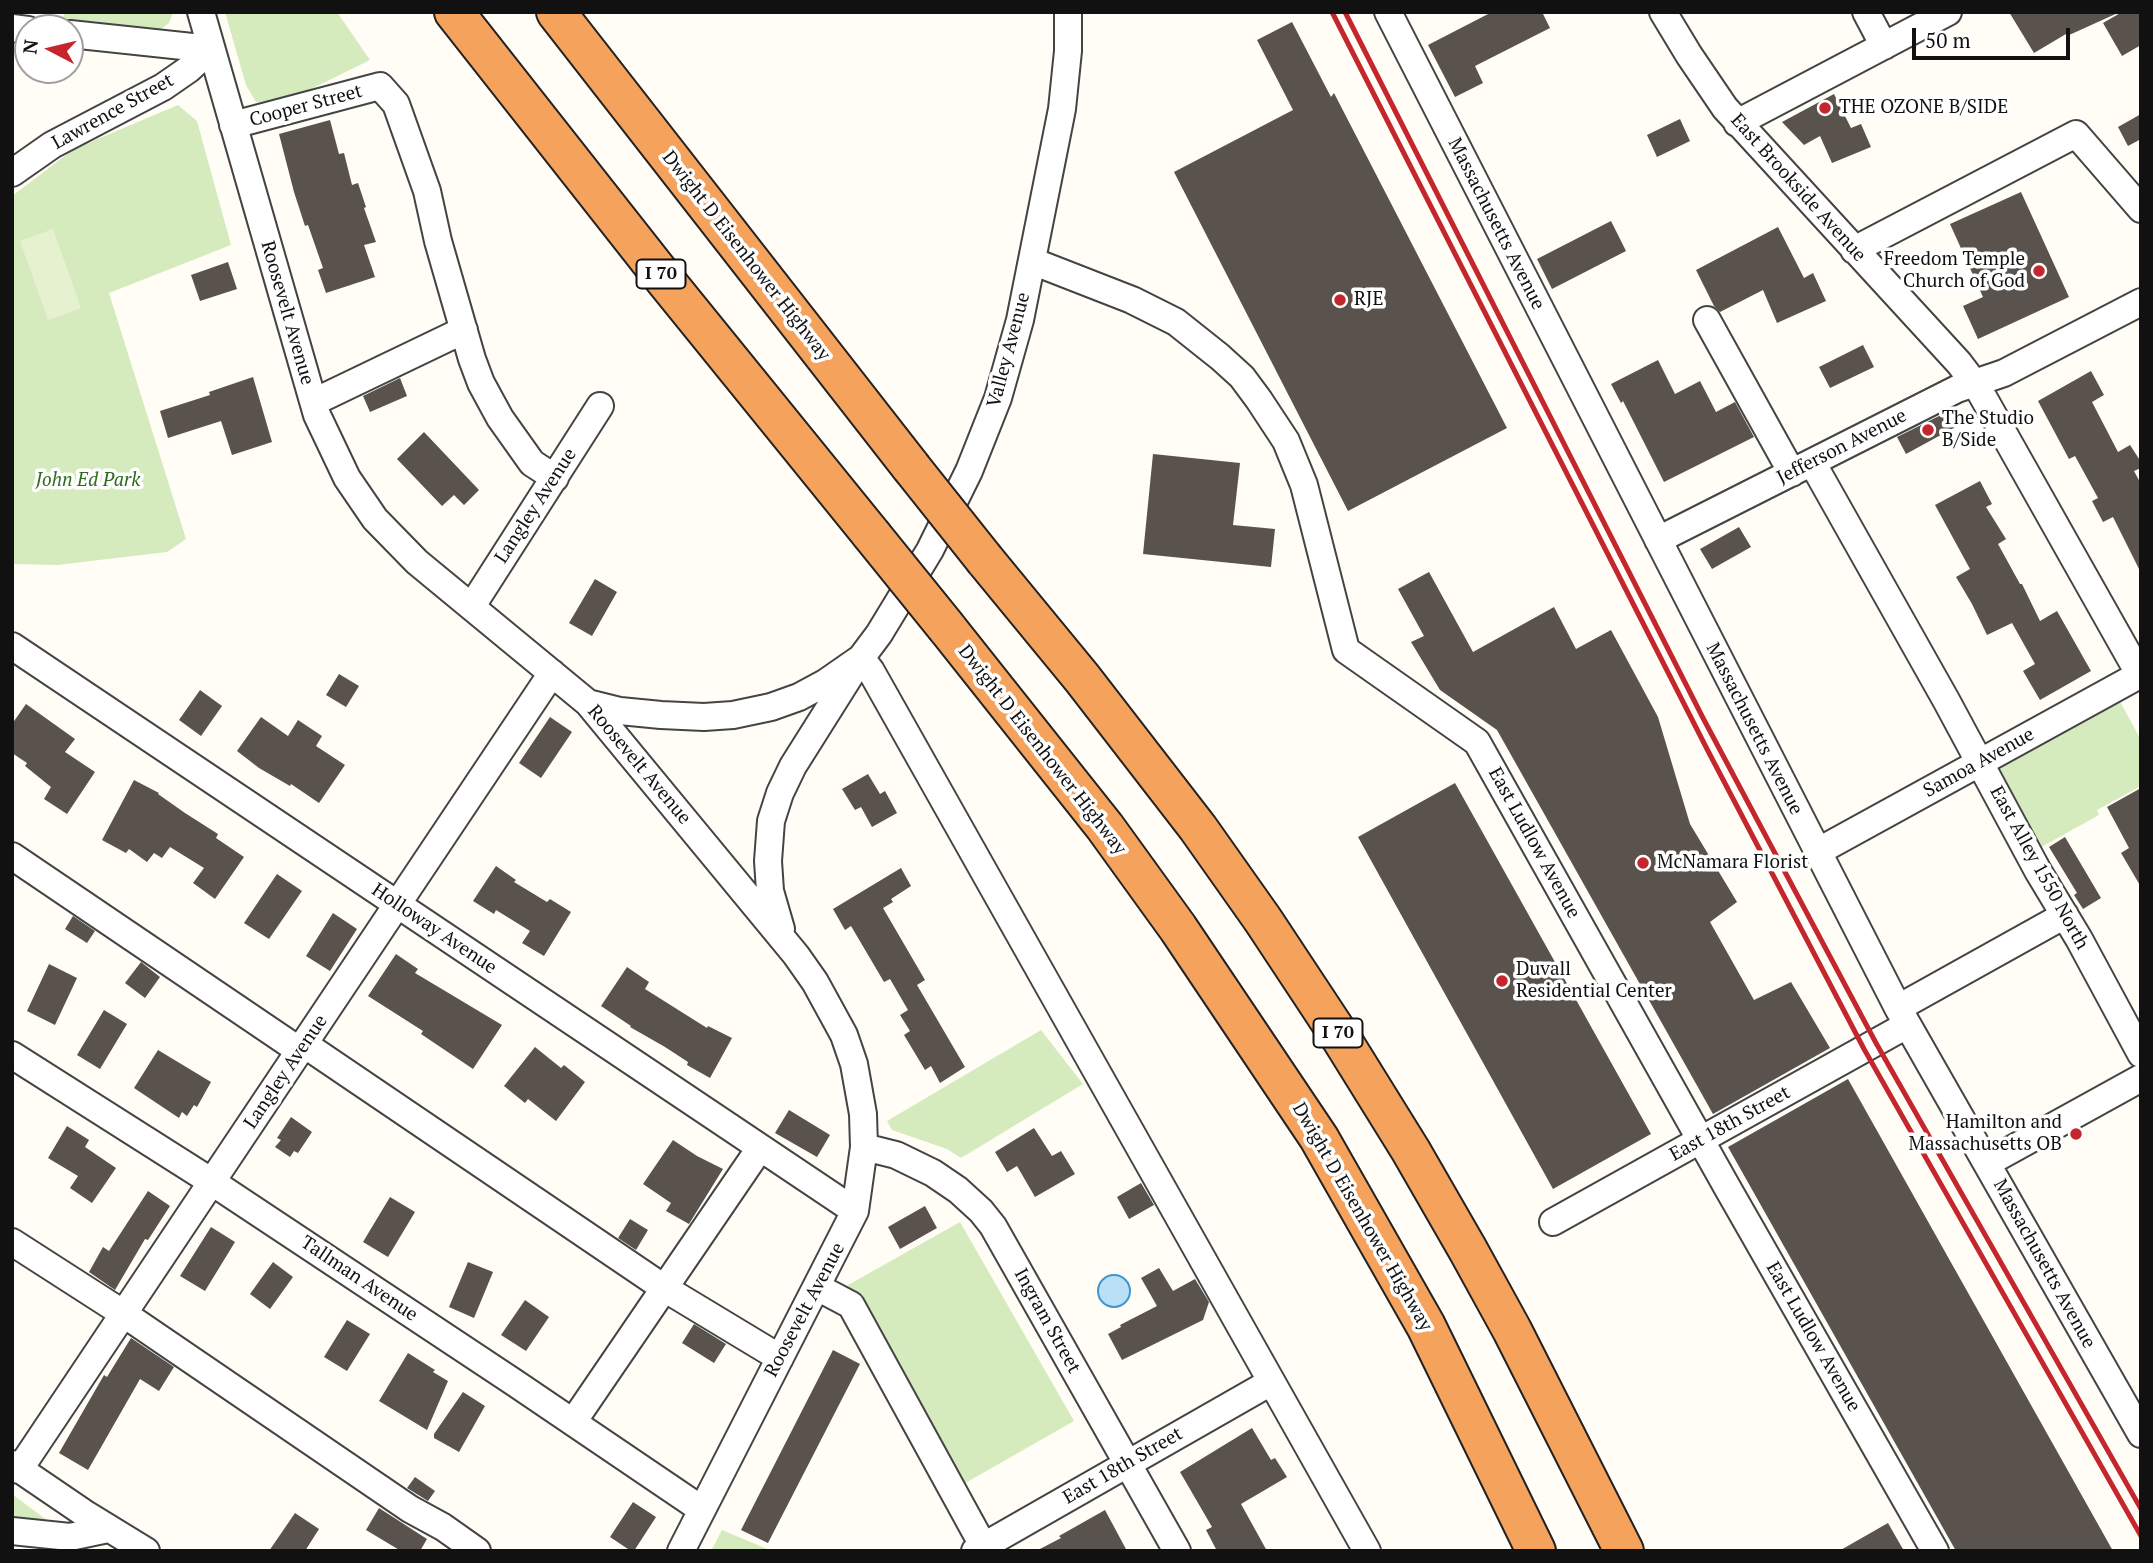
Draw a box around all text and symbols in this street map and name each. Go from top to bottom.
north arrow [14,14,84,84]
scale bar [1915,14,2072,58]
text: 50 m [1925,26,1971,54]
text: N [16,38,43,55]
street label: Lawrence Street [48,69,178,155]
street label: Cooper Street [247,80,365,132]
place label: THE OZONE B/SIDE [1839,97,2008,119]
marker: THE OZONE B/SIDE [1817,100,1833,116]
street label: East Brookside Avenue [1726,109,1870,267]
street label: Massachusetts Avenue [1443,134,1549,314]
street label: Dwight D Eisenhower Highway [657,147,835,365]
street label: Roosevelt Avenue [256,238,318,388]
place label: Freedom Temple Church of God [1884,249,2025,293]
road number: I 70 [636,260,686,288]
marker: Freedom Temple Church of God [2031,263,2047,279]
place label: RJE [1354,289,1384,311]
street label: Valley Avenue [983,290,1035,410]
marker: RJE [1332,292,1348,308]
street label: Jefferson Avenue [1773,405,1911,489]
place label: The Studio B/Side [1942,408,2034,452]
marker: The Studio B/Side [1920,422,1936,438]
street label: Langley Avenue [490,444,582,568]
park label: John Ed Park [36,470,140,492]
street label: Massachusetts Avenue [1701,639,1807,819]
street label: Dwight D Eisenhower Highway [953,641,1131,859]
street label: Roosevelt Avenue [582,701,696,829]
street label: Samoa Avenue [1920,723,2038,803]
street label: East Ludlow Avenue [1483,764,1585,922]
street label: East Alley 1550 North [1985,782,2093,954]
place label: McNamara Florist [1657,852,1808,874]
marker: McNamara Florist [1635,855,1651,871]
street label: Holloway Avenue [367,879,501,979]
place label: Duvall Residential Center [1516,959,1672,1003]
marker: Duvall Residential Center [1494,973,1510,989]
street label: Langley Avenue [239,1011,333,1133]
road number: I 70 [1314,1018,1362,1048]
street label: East 18th Street [1666,1081,1794,1167]
street label: Dwight D Eisenhower Highway [1287,1099,1437,1335]
place label: Hamilton and Massachusetts OB [1909,1112,2062,1156]
marker: Hamilton and Massachusetts OB [2068,1126,2084,1142]
street label: Massachusetts Avenue [1988,1175,2100,1353]
street label: Tallman Avenue [296,1231,422,1327]
street label: Roosevelt Avenue [760,1239,850,1381]
street label: East Ludlow Avenue [1761,1258,1865,1416]
street label: Ingram Street [1009,1264,1085,1378]
street label: East 18th Street [1059,1423,1187,1509]

